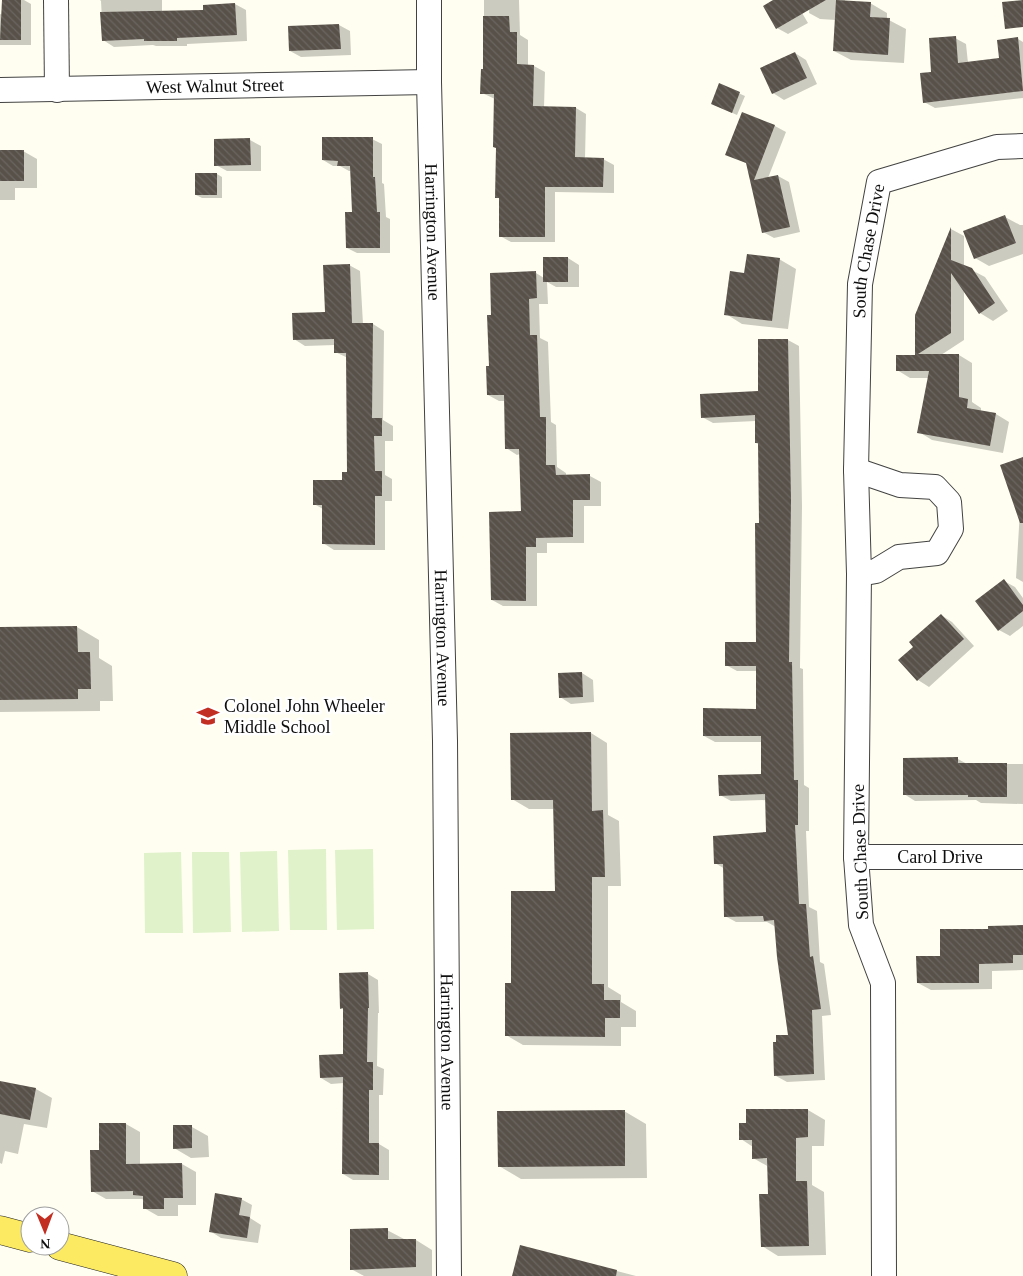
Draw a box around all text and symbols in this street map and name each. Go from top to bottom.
street label: West Walnut Street [146,75,284,97]
street label: Harrington Avenue [421,163,444,301]
street label: South Chase Drive [849,182,888,319]
street label: Harrington Avenue [431,569,454,707]
place label: Colonel John Wheeler Middle School [224,696,385,737]
school or university icon: Colonel John Wheeler Middle School [195,703,221,729]
street label: South Chase Drive [848,784,872,920]
street label: Carol Drive [897,847,983,867]
street label: Harrington Avenue [437,973,458,1110]
north arrow [20,1206,70,1256]
text: N [40,1236,50,1251]

